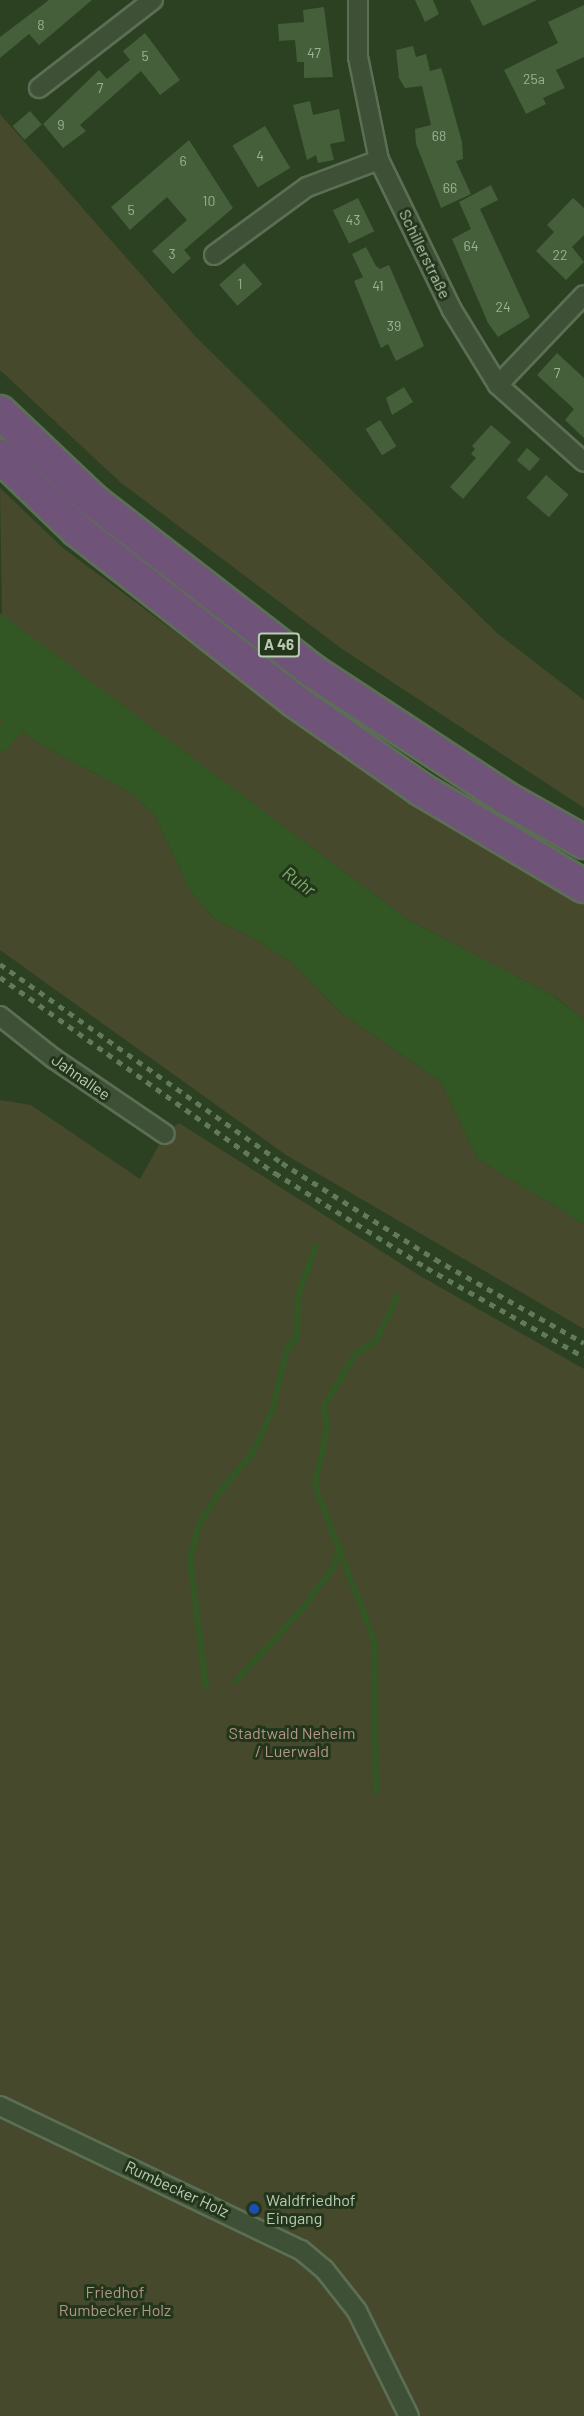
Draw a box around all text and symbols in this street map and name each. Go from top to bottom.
house number: 8 [37,17,45,33]
house number: 47 [307,45,321,61]
house number: 5 [141,48,149,64]
house number: 25a [523,71,545,87]
house number: 7 [97,80,103,96]
house number: 9 [57,117,65,133]
house number: 68 [432,128,446,144]
house number: 4 [256,148,264,164]
house number: 6 [179,153,187,169]
house number: 66 [443,180,457,196]
house number: 10 [203,193,215,209]
house number: 5 [127,202,135,218]
street label: Schillerstraße [395,206,455,302]
house number: 43 [346,212,360,228]
house number: 64 [464,238,478,254]
house number: 3 [168,246,176,262]
house number: 22 [552,247,568,263]
house number: 1 [238,276,242,292]
house number: 41 [372,278,384,294]
house number: 24 [495,299,511,315]
house number: 39 [387,318,401,334]
house number: 7 [554,365,560,381]
road number: A 46 [256,633,302,657]
water label: Ruhr [278,862,320,900]
street label: Jahnallee [48,1050,114,1104]
park label: Stadtwald Neheim / Luerwald [229,1723,355,1761]
street label: Rumbecker Holz [122,2157,232,2221]
place label: Waldfriedhof Eingang [266,2190,356,2228]
marker: Waldfriedhof Eingang [247,2202,261,2216]
park label: Friedhof Rumbecker Holz [59,2282,171,2320]

